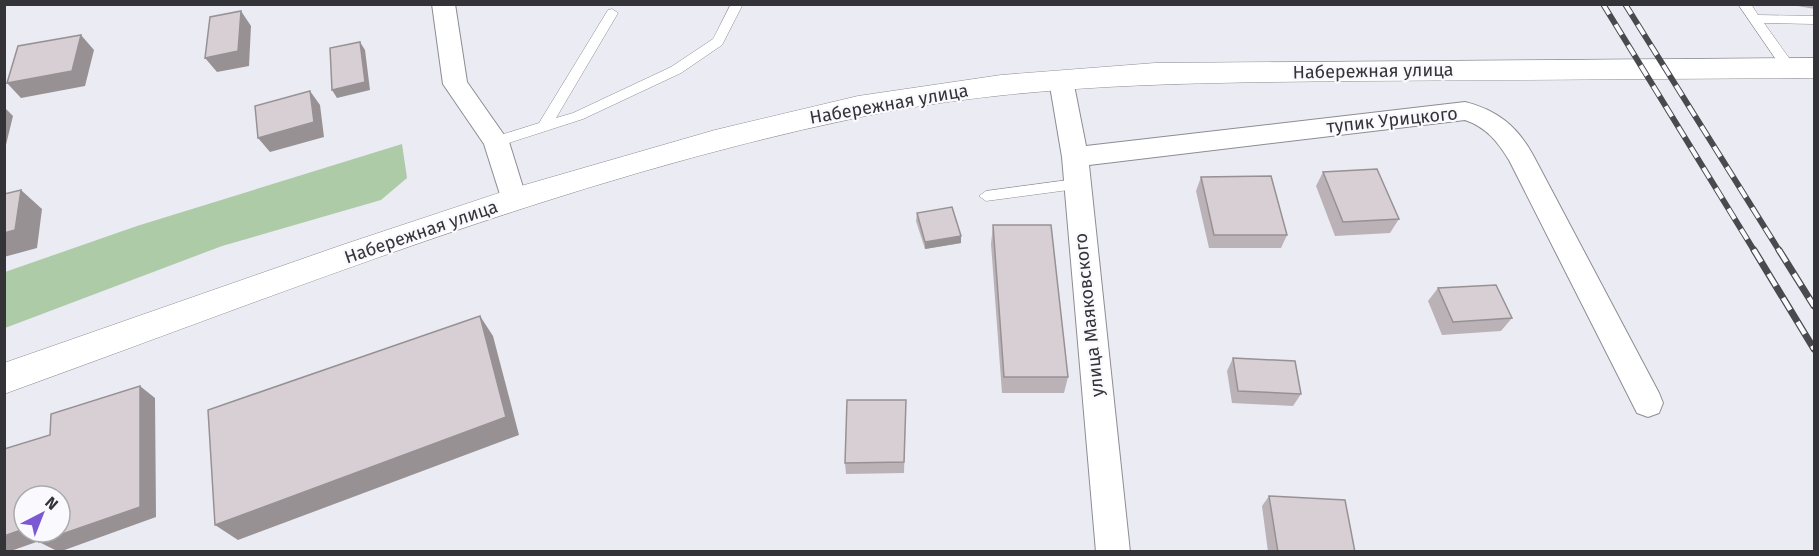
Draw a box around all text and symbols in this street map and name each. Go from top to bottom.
street label: Набережная улица [1292,59,1454,83]
street label: Набережная улица [808,79,970,129]
street label: тупик Урицкого [1325,102,1459,138]
street label: Набережная улица [341,195,501,269]
street label: улица Маяковского [1069,232,1109,398]
north arrow [12,484,72,544]
text: N [41,493,62,514]

